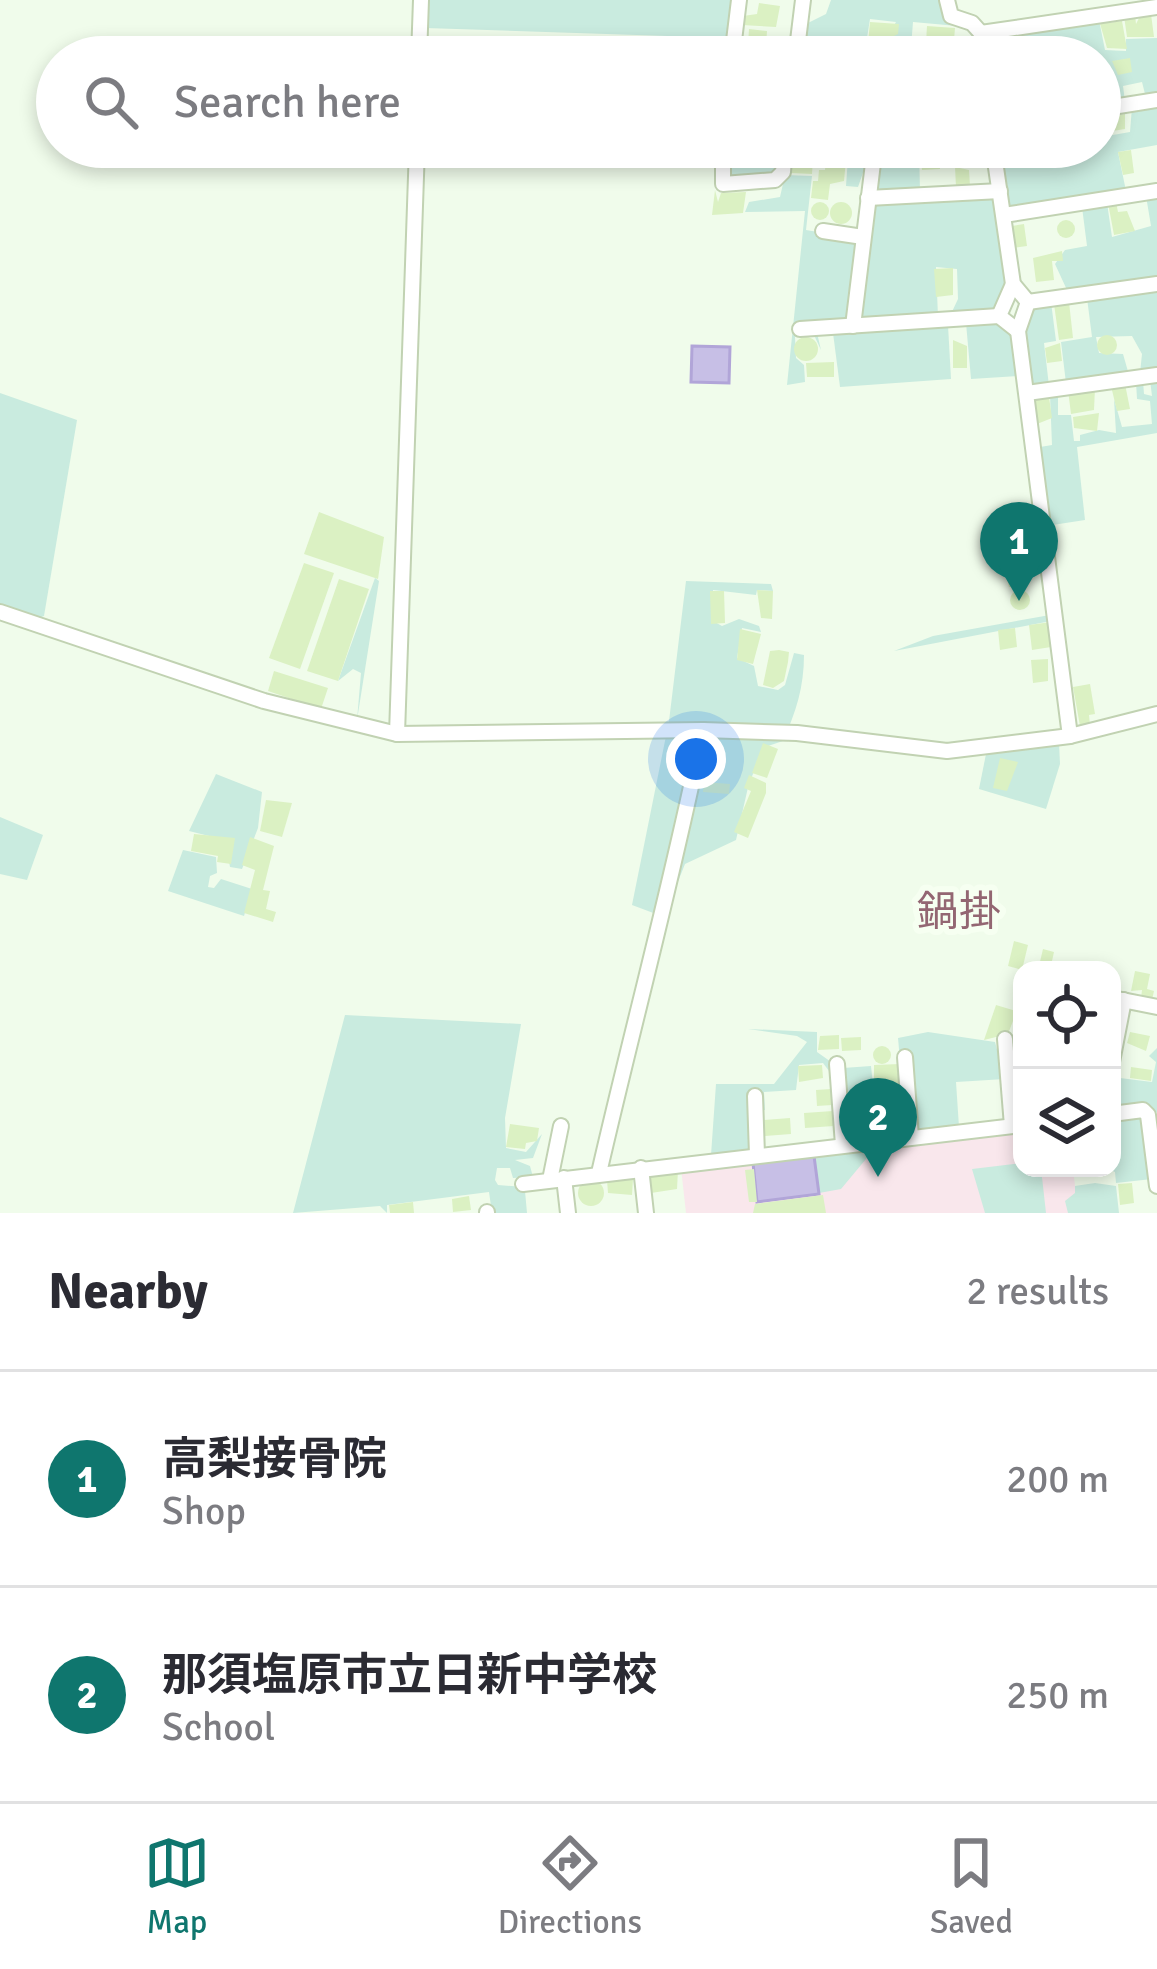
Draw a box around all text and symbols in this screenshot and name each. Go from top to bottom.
search box [36,36,1121,168]
icon: search [78,69,144,135]
text: Search here [174,75,401,130]
pin: 1 [980,502,1058,601]
your location [666,729,726,789]
district label: 鍋掛 [917,887,1001,938]
map controls [1013,961,1121,1177]
button: locate [1013,961,1121,1069]
button: layers [1013,1069,1121,1177]
pin: 2 [839,1078,917,1177]
text: Nearby [48,1260,208,1323]
text: 2 results [966,1267,1109,1315]
text: 高梨接骨院 [162,1432,387,1487]
text: 1 [76,1455,98,1503]
text: 200 m [1006,1455,1109,1503]
text: Shop [162,1487,246,1535]
text: 那須塩原市立日新中学校 [162,1648,657,1703]
text: 2 [76,1671,98,1719]
text: 250 m [1006,1671,1109,1719]
text: School [162,1703,275,1751]
tab: Map [144,1830,210,1943]
tab: Directions [498,1830,642,1943]
tab: Saved [930,1830,1013,1943]

